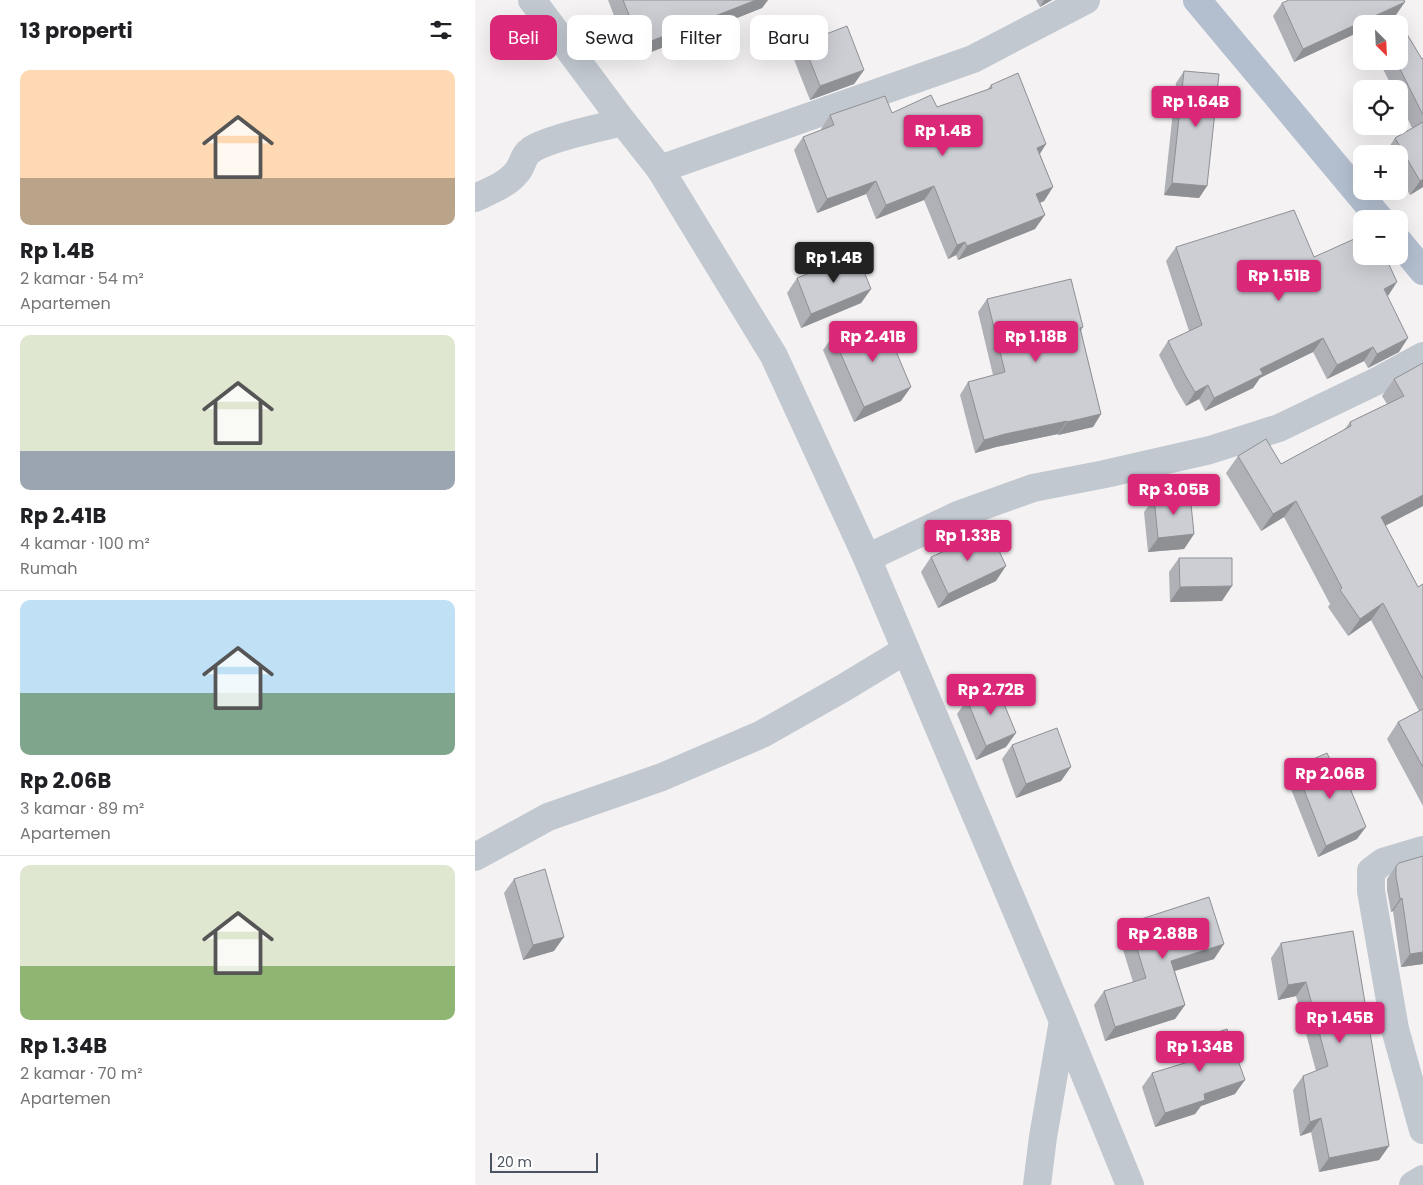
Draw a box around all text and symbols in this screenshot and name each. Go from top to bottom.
chip: Beli [490,15,557,60]
chip: Sewa [567,15,652,60]
chip: Filter [662,15,740,60]
chip: Baru [750,15,828,60]
north arrow [1353,15,1407,70]
map controls [1353,15,1408,265]
text: 13 properti [20,16,133,45]
icon: filters [427,16,455,44]
button: locate [1353,80,1408,135]
pin: Rp 1.64B [1144,86,1248,128]
text: Rp 1.64B [1163,90,1229,113]
icon: home [193,102,283,192]
pin: Rp 1.4B [897,114,989,157]
text: Rp 1.4B [915,119,971,142]
button: + [1353,145,1408,200]
button: − [1353,210,1408,265]
text: Rp 1.4B [20,236,94,265]
pin: Rp 1.4B [788,242,880,284]
text: Rp 1.4B [806,246,862,269]
pin: Rp 1.51B [1227,260,1331,302]
text: Rp 1.51B [1248,264,1310,287]
text: 2 kamar · 54 m² [20,267,144,290]
text: Apartemen [20,292,111,315]
pin: Rp 2.41B [821,320,925,363]
pin: Rp 1.18B [984,320,1088,363]
text: Rp 2.41B [840,325,906,348]
text: Rp 1.18B [1005,325,1067,348]
icon: home [193,368,283,458]
pin: Rp 3.05B [1122,474,1226,516]
text: Rp 3.05B [1139,478,1209,501]
text: Rp 2.41B [20,501,106,530]
pin: Rp 1.33B [916,520,1020,562]
text: Rp 1.33B [935,524,1001,547]
text: 4 kamar · 100 m² [20,532,150,555]
text: Rumah [20,557,78,580]
icon: home [193,633,283,723]
pin: Rp 2.72B [939,674,1043,716]
text: Rp 2.72B [958,678,1024,701]
pin: Rp 2.06B [1278,758,1382,800]
text: Rp 2.06B [1295,762,1365,785]
text: Rp 2.06B [20,766,111,795]
text: 3 kamar · 89 m² [20,797,144,820]
text: Apartemen [20,822,111,845]
icon: home [193,898,283,988]
pin: Rp 2.88B [1111,918,1215,960]
text: Rp 2.88B [1128,922,1198,945]
pin: Rp 1.45B [1288,1002,1392,1044]
text: Rp 1.45B [1307,1006,1374,1029]
pin: Rp 1.34B [1148,1030,1252,1073]
text: Rp 1.34B [20,1031,107,1060]
text: Rp 1.34B [1167,1035,1233,1058]
text: 2 kamar · 70 m² [20,1062,143,1085]
text: Apartemen [20,1087,111,1110]
scale bar [490,1150,597,1173]
text: 20 m [497,1152,532,1172]

